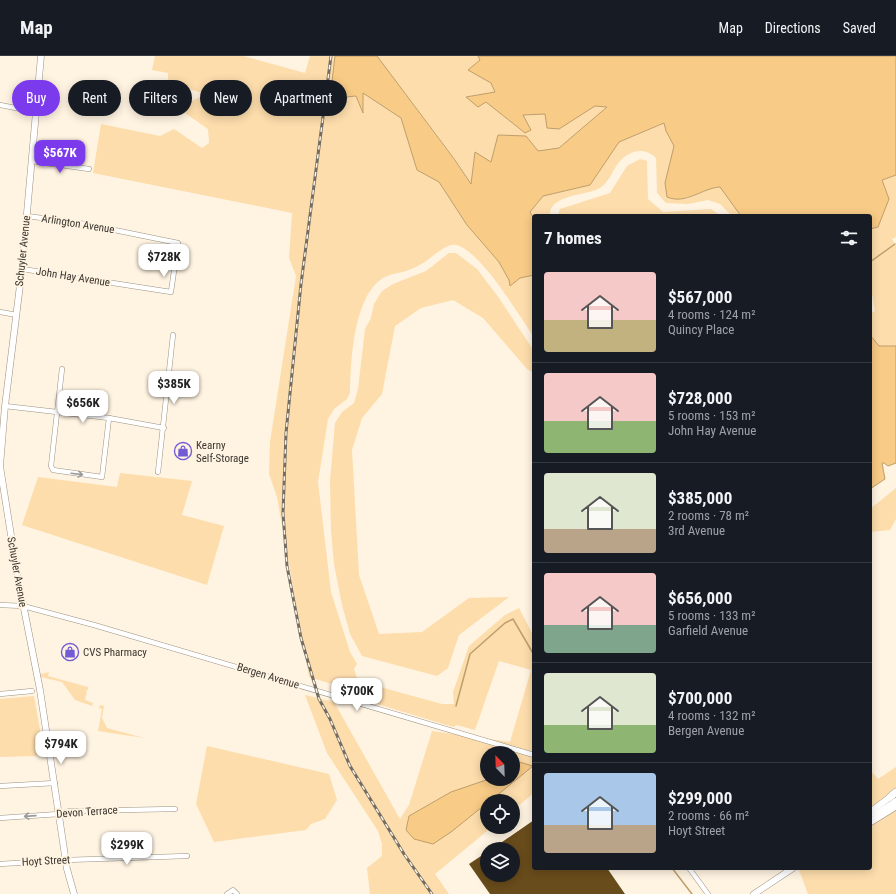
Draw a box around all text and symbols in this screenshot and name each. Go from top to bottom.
text: Map [20,16,53,39]
text: Map [719,20,743,36]
text: Directions [765,20,821,36]
text: Saved [843,20,876,36]
chip: Buy [12,80,60,116]
chip: Rent [68,80,121,116]
chip: Filters [129,80,192,116]
chip: New [200,80,252,116]
chip: Apartment [260,80,347,116]
pin: $567K [32,140,88,174]
text: $567K [43,145,77,160]
street label: Arlington Avenue [41,212,115,236]
street label: Schuyler Avenue [13,215,33,287]
icon: filters [838,227,860,249]
text: 7 homes [544,228,602,248]
pin: $728K [136,244,192,278]
text: $728K [147,249,181,264]
street label: John Hay Avenue [35,265,111,289]
text: $567,000 [668,287,732,307]
icon: home [576,288,624,336]
text: 4 rooms · 124 m² [668,307,755,322]
text: Quincy Place [668,322,734,337]
pin: $385K [146,371,202,405]
text: $385K [157,376,191,391]
text: $728,000 [668,388,732,408]
icon: home [576,389,624,437]
pin: $656K [55,390,111,424]
text: $656K [66,395,100,410]
text: 5 rooms · 153 m² [668,408,755,423]
text: John Hay Avenue [668,423,756,438]
place label: Kearny Self-Storage [196,439,249,465]
shop icon: Kearny Self-Storage [173,441,193,461]
one-way arrow [70,470,83,478]
text: $385,000 [668,488,732,508]
icon: home [576,489,624,537]
text: 2 rooms · 78 m² [668,508,749,523]
text: 3rd Avenue [668,523,725,538]
street label: Schuyler Avenue [4,536,30,608]
text: $656,000 [668,588,732,608]
icon: home [576,589,624,637]
text: 5 rooms · 133 m² [668,608,755,623]
text: Garfield Avenue [668,623,748,638]
shop icon: CVS Pharmacy [60,642,80,662]
place label: CVS Pharmacy [83,646,147,659]
street label: Bergen Avenue [235,660,301,692]
pin: $700K [329,678,385,712]
text: $700K [340,683,374,698]
text: $700,000 [668,688,732,708]
icon: home [576,689,624,737]
text: 4 rooms · 132 m² [668,708,755,723]
text: Bergen Avenue [668,723,744,738]
pin: $794K [33,731,89,765]
text: $794K [44,736,78,751]
north arrow [480,746,520,786]
map controls [480,746,520,882]
text: $299,000 [668,788,732,808]
icon: home [576,789,624,837]
button: locate [480,794,520,834]
street label: Devon Terrace [56,803,118,821]
text: 2 rooms · 66 m² [668,808,749,823]
one-way arrow [24,813,37,820]
text: Hoyt Street [668,823,725,838]
pin: $299K [99,832,155,866]
text: $299K [110,837,144,852]
button: layers [480,842,520,882]
street label: Hoyt Street [21,853,71,869]

